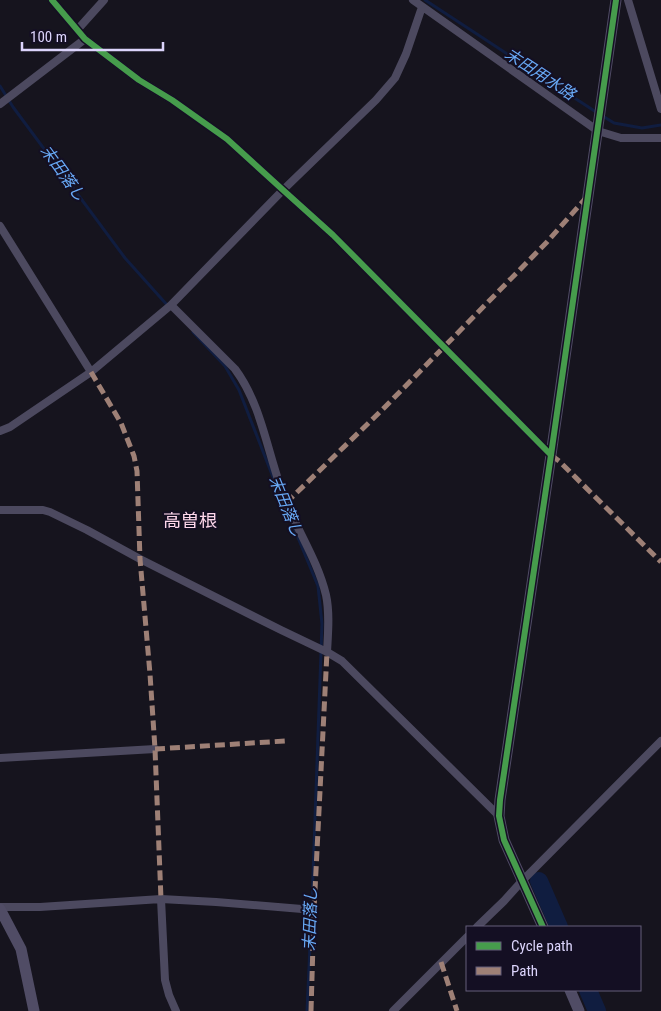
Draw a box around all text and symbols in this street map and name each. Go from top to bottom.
scale bar [22,20,164,52]
text: 100 m [30,28,67,46]
water label: 末田用水路 [501,44,580,105]
water label: 末田落し [37,142,89,204]
water label: 末田落し [265,473,307,539]
district label: 高曽根 [163,510,217,531]
water label: 末田落し [299,887,321,951]
legend [466,926,641,991]
text: Cycle path [511,937,573,955]
text: Path [511,962,538,980]

